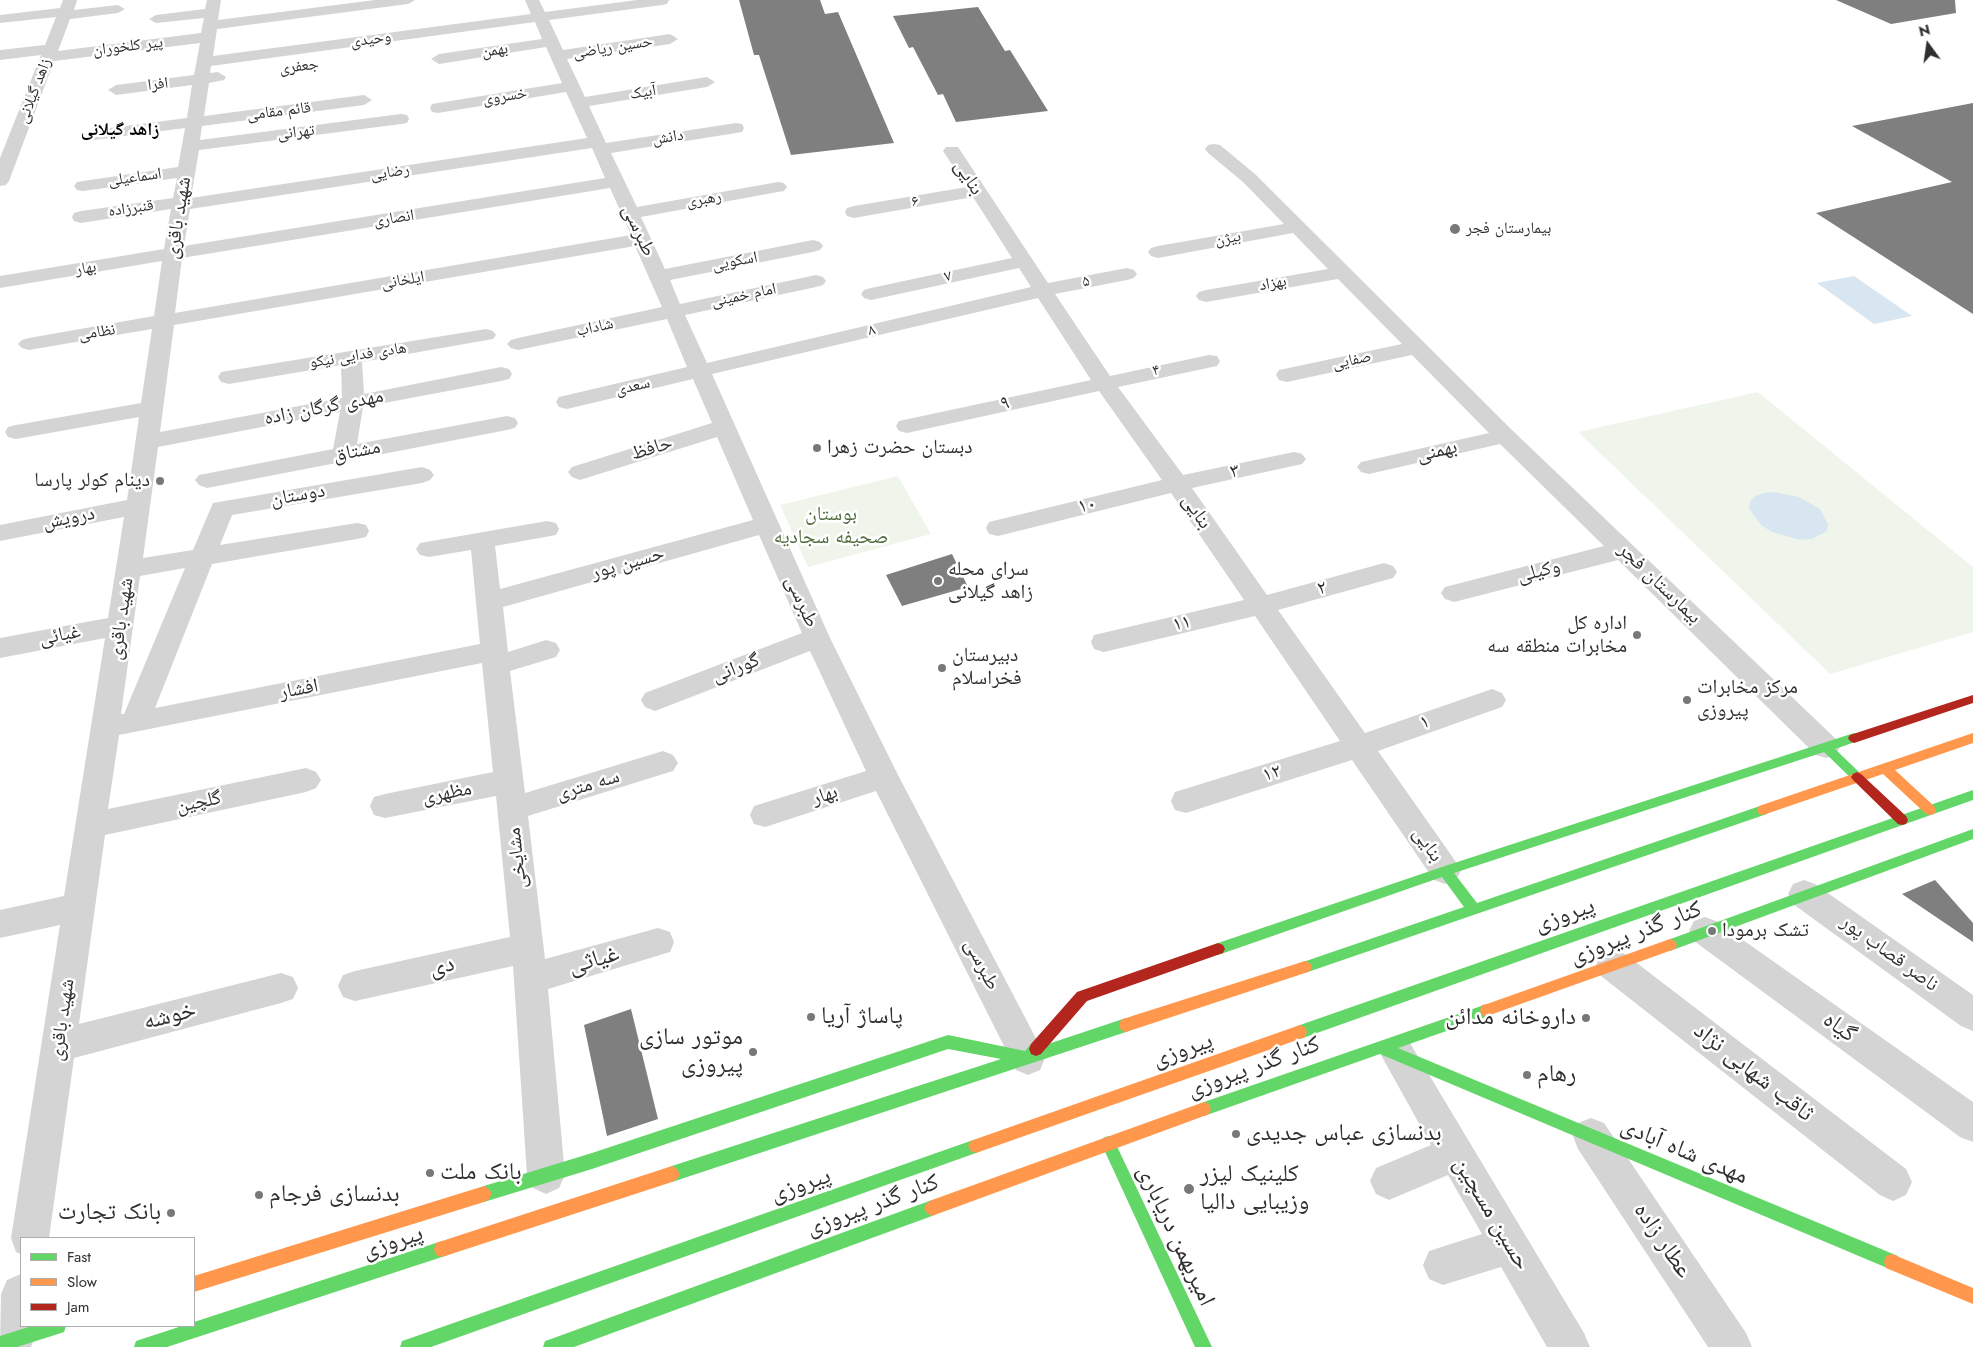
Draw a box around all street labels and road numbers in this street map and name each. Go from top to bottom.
street label: وحیدی [349,28,393,52]
street label: حسین ریاضی [572,32,654,64]
street label: پیر کلخوران [92,33,164,61]
street label: بهمن [480,39,510,63]
street label: جعفری [278,55,320,79]
street label: زاهد گیلانی [14,56,56,126]
street label: افرا [147,74,169,96]
street label: آبیک [628,81,658,105]
street label: خسروی [481,84,529,110]
street label: قائم مقامی [246,99,312,125]
street label: تهرانی [276,121,316,145]
street label: دانش [651,126,685,150]
street label: بنایی [948,156,988,200]
street label: رضایی [369,160,411,186]
street label: اسماعیلی [107,165,163,191]
street label: شهید باقری [161,175,197,261]
street label: رهبری [685,187,723,213]
street label: ۶ [910,192,920,212]
street label: قنبرزاده [107,196,155,222]
street label: طبرسی [616,201,660,261]
street label: انصاری [372,206,416,232]
street label: بیژن [1214,227,1242,251]
street label: اسکویی [711,248,759,276]
street label: بهار [74,258,98,280]
street label: ۷ [942,267,954,287]
street label: ایلخانی [380,268,426,294]
street label: ۵ [1081,272,1091,292]
street label: بهزاد [1258,272,1288,296]
street label: امام خمینی [710,280,778,312]
street label: شاداب [575,315,615,341]
street label: نظامی [77,321,117,345]
street label: ۸ [866,321,878,341]
street label: هادی فدایی نیکو [308,339,408,373]
street label: صفایی [1331,348,1373,374]
street label: ۴ [1151,361,1161,381]
street label: سعدی [614,374,652,400]
street label: مهدی گرگان زاده [262,385,386,431]
street label: ۹ [998,391,1012,417]
street label: حافظ [629,431,675,467]
street label: مشتاق [331,436,383,468]
street label: بهمنی [1414,436,1460,468]
street label: ۳ [1228,459,1242,485]
street label: دوستان [269,479,327,513]
street label: بنایی [1176,490,1216,534]
street label: ۱۰ [1075,492,1099,520]
street label: درویش [41,502,97,536]
street label: بیمارستان فجر [1612,538,1706,630]
street label: حسین پور [589,542,667,586]
street label: وکیلی [1515,555,1563,589]
street label: طبرسی [779,572,823,632]
street label: شهید باقری [104,576,140,662]
street label: ۲ [1315,576,1329,602]
street label: ۱۱ [1171,610,1193,638]
street label: غیائی [37,620,83,652]
street label: گورانی [709,649,763,689]
street label: افشار [277,674,321,706]
street label: ۱ [1417,710,1433,736]
street label: ۱۲ [1260,760,1284,788]
street label: سه متری [553,765,623,807]
street label: مظهری [420,777,474,811]
street label: بهار [809,781,841,811]
street label: گلچین [174,787,224,819]
street label: بنایی [1407,823,1447,867]
street label: مشایخی [503,826,533,890]
street label: پیروزی [1531,892,1599,940]
street label: کنار گذر پیروزی [1566,896,1706,972]
street label: ناصر قصاب پور [1836,911,1942,997]
street label: طبرسی [958,935,1004,995]
street label: غیاثی [565,940,623,982]
street label: دی [427,950,457,984]
street label: شهید باقری [45,977,81,1063]
street label: خوشه [141,997,199,1037]
street label: گیاه [1817,1006,1861,1050]
street label: ثاقب شهابی نژاد [1687,1017,1819,1129]
street label: پیروزی [1149,1027,1217,1075]
street label: کنار گذر پیروزی [1184,1031,1324,1105]
street label: مهدی شاه آبادی [1616,1112,1752,1192]
street label: حسین مسچین [1446,1152,1536,1276]
street label: امیربهمن دریاباری [1130,1161,1220,1311]
street label: پیروزی [767,1162,835,1210]
street label: کنار گذر پیروزی [803,1169,943,1243]
street label: عطار زاده [1626,1198,1698,1284]
street label: پیروزی [359,1220,427,1266]

